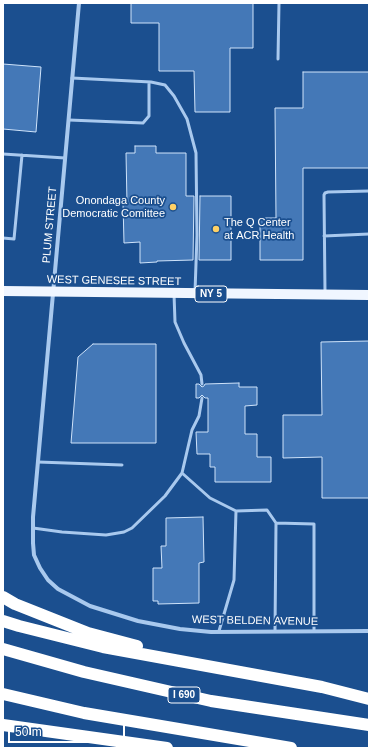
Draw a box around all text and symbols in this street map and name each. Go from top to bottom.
street label: PLUM STREET [40,186,60,264]
place label: Onondaga County Democratic Comittee [62,194,165,220]
marker: Onondaga County Democratic Comittee [168,202,178,212]
place label: The Q Center at ACR Health [224,216,294,242]
marker: The Q Center at ACR Health [211,224,221,234]
street label: WEST GENESEE STREET [47,273,181,289]
road number: NY 5 [195,286,227,302]
street label: WEST BELDEN AVENUE [192,613,318,629]
road number: I 690 [168,687,200,703]
scale bar [10,717,127,743]
text: 50 m [15,725,42,739]

